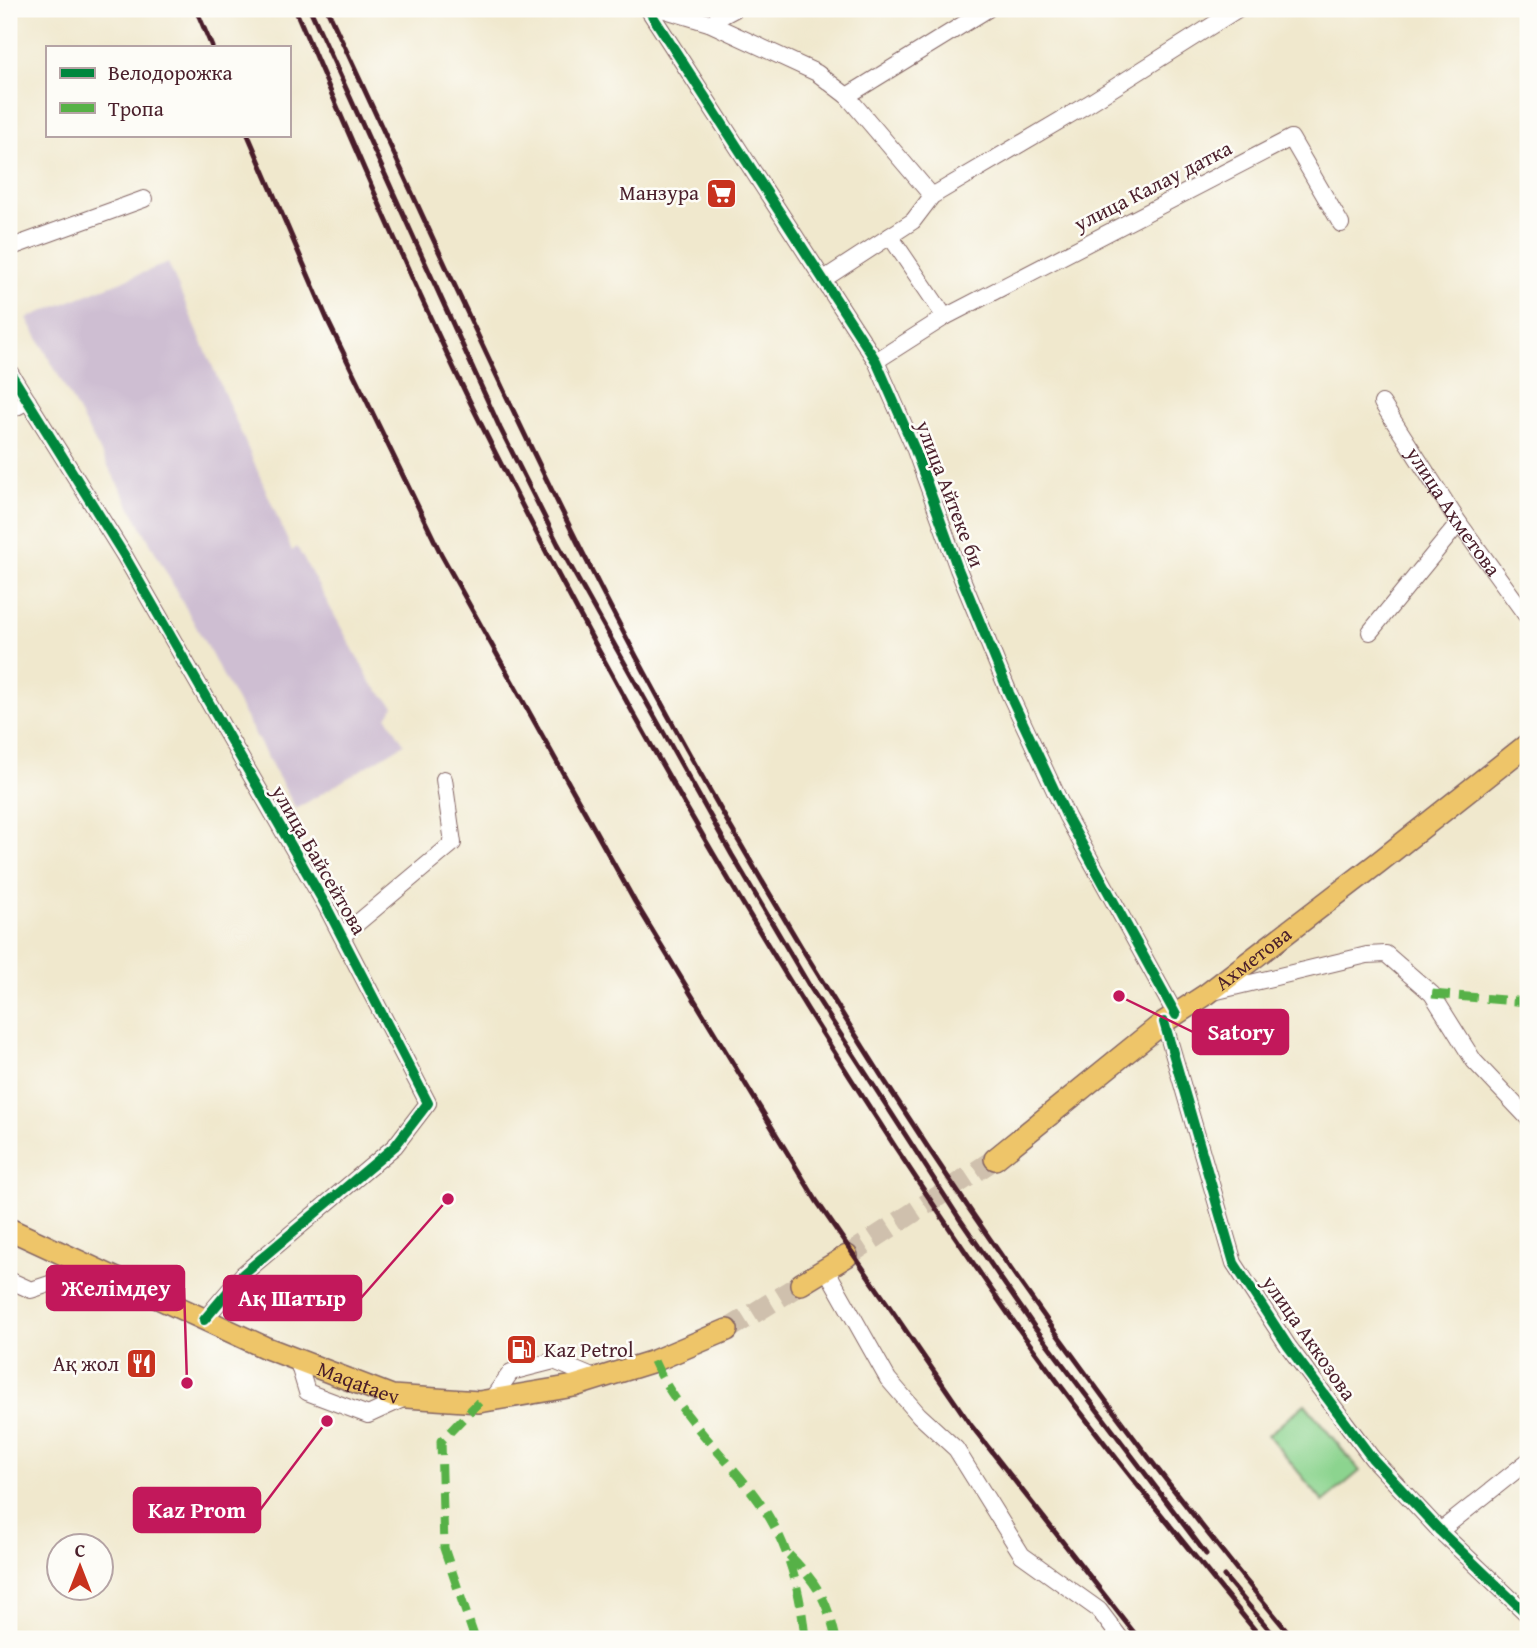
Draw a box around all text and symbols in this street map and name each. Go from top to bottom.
legend [46,46,290,136]
text: Велодорожка [108,57,233,88]
text: Тропа [108,93,164,124]
street label: улица Калау датка [1067,132,1237,239]
supermarket icon: Манзура [705,176,739,210]
place label: Манзура [619,177,699,208]
street label: улица Айтеке би [908,415,993,572]
street label: улица Ахметова [1398,439,1509,583]
street label: улица Байсейтова [263,778,375,940]
street label: Ахметова [1208,919,1298,998]
callout: Satory [1193,1010,1288,1054]
text: Satory [1207,1015,1275,1048]
callout: Желімдеу [47,1266,184,1310]
street label: улица Аккозова [1254,1268,1364,1407]
text: Желімдеу [60,1271,171,1304]
callout: Ақ Шатыр [224,1276,361,1320]
text: Ақ Шатыр [238,1281,346,1314]
fuel station icon: Kaz Petrol [504,1333,538,1367]
place label: Kaz Petrol [544,1334,634,1365]
restaurant icon: Ақ жол [125,1347,159,1381]
place label: Ақ жол [53,1348,119,1379]
street label: Maqataev [313,1353,400,1411]
callout: Kaz Prom [134,1488,260,1532]
text: Kaz Prom [148,1493,246,1526]
north arrow [46,1532,116,1602]
text: С [75,1536,86,1564]

